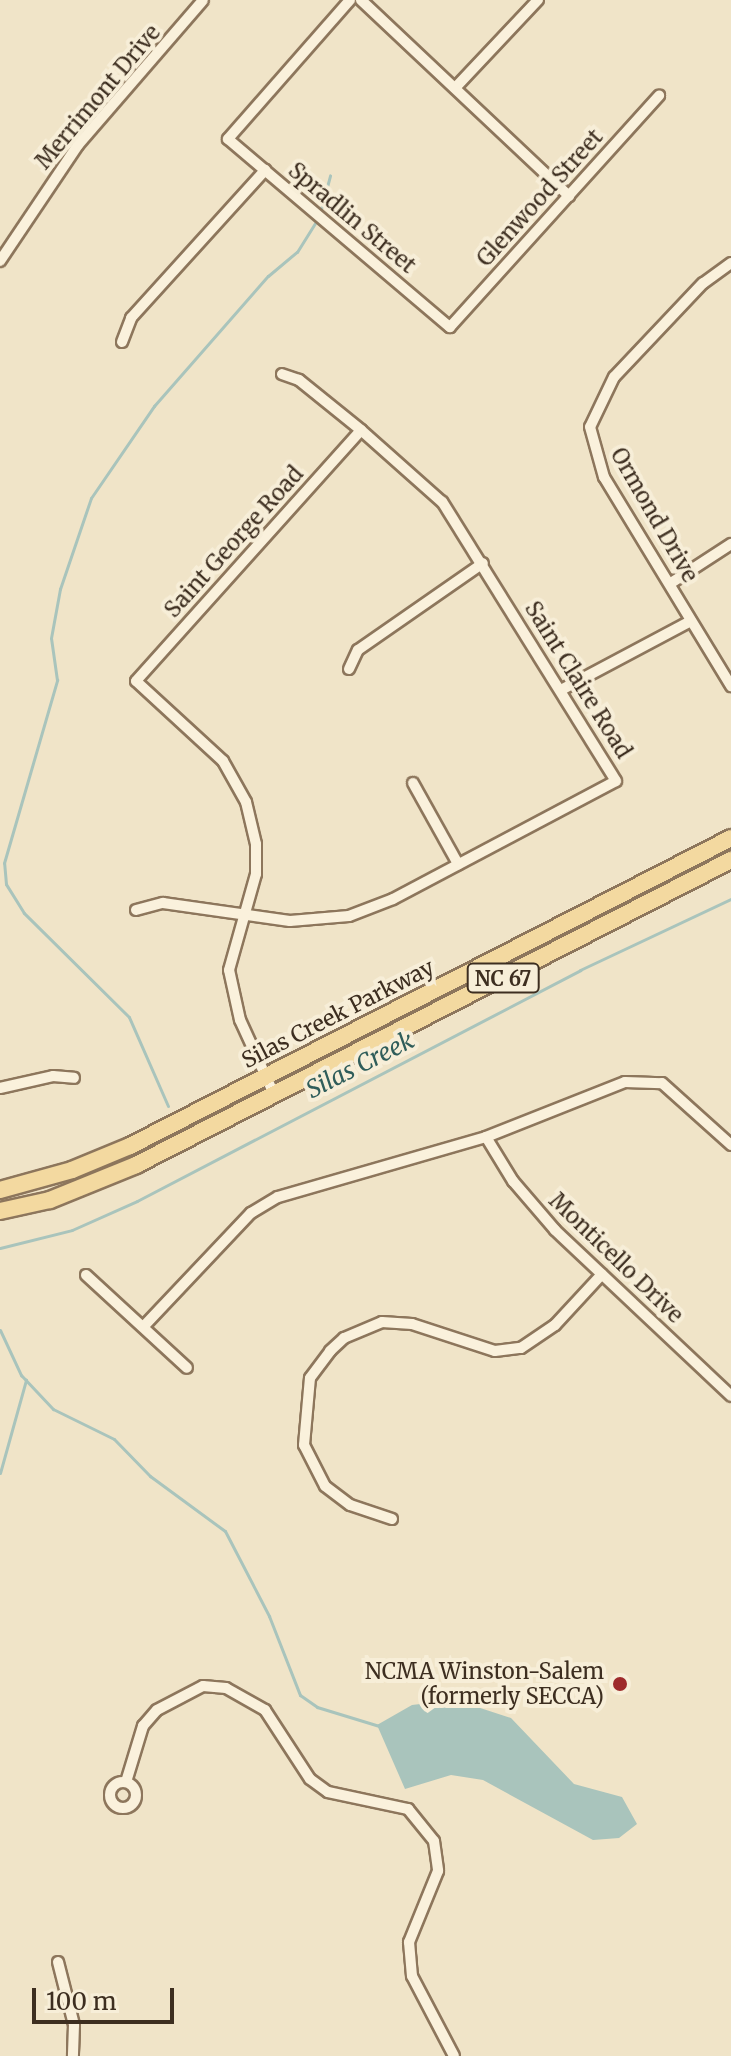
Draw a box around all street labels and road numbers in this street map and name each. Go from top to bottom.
street label: Merrimont Drive [30,20,166,174]
street label: Glenwood Street [472,124,608,272]
street label: Spradlin Street [283,157,421,279]
street label: Ormond Drive [605,443,703,587]
street label: Saint George Road [159,461,309,623]
street label: Saint Claire Road [519,597,637,763]
street label: Silas Creek Parkway [238,954,438,1074]
road number: NC 67 [465,962,541,994]
street label: Monticello Drive [544,1188,688,1328]

